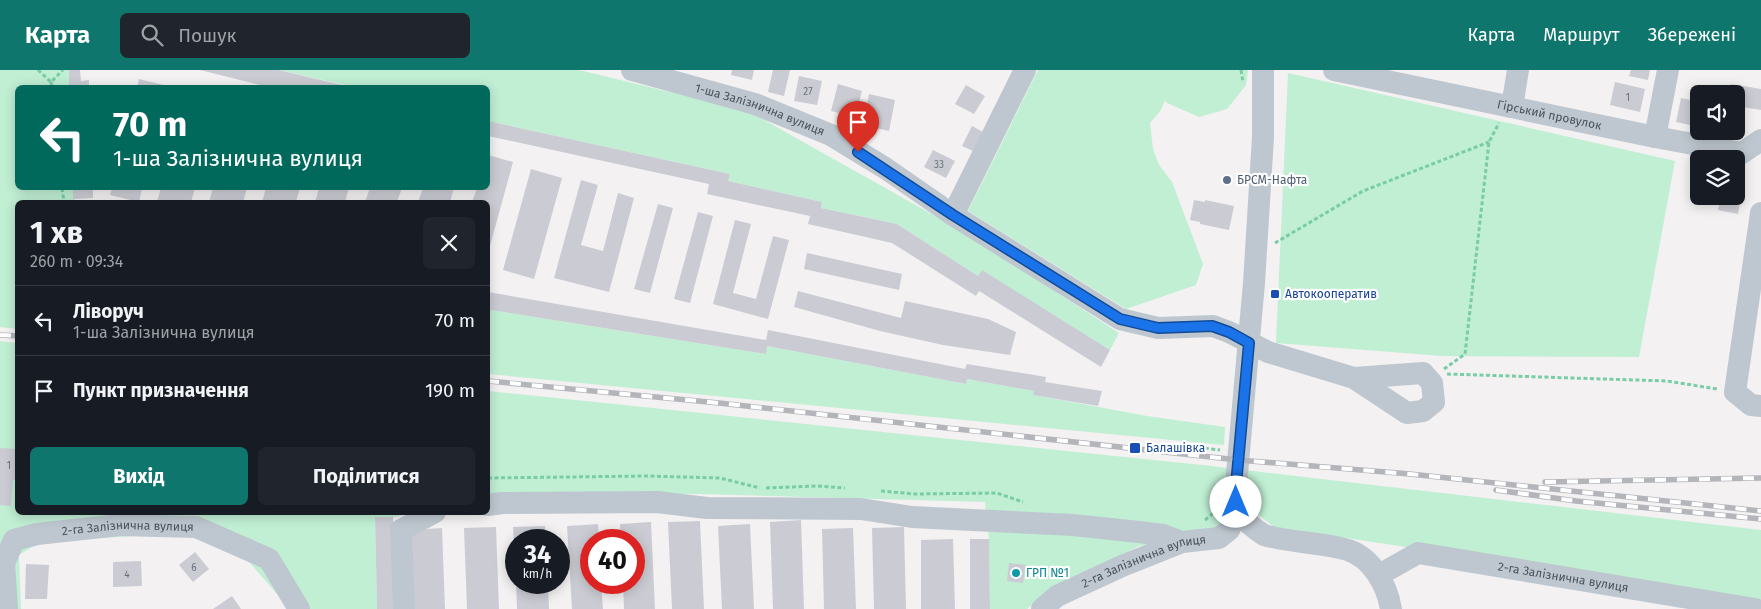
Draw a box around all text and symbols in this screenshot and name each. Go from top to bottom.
search box [120,13,470,58]
text: Карта [25,21,90,49]
icon: search [138,21,166,49]
text: Пошук [178,24,236,47]
text: Карта [1468,24,1515,46]
text: Маршрут [1543,24,1620,46]
text: Збережені [1648,24,1736,46]
street label: 1-ша Залізнична вулиця [694,81,827,139]
map controls [1690,85,1745,205]
button: sound [1690,85,1745,140]
house number: 27 [803,86,813,98]
house number: 1 [1626,92,1630,104]
street label: Гірський провулок [1496,97,1604,133]
pin [837,101,879,152]
text: 70 m [113,103,187,145]
icon: left [30,105,95,170]
icon: arrive [844,108,872,136]
text: 1-ша Залізнична вулиця [113,145,363,172]
button: layers [1690,150,1745,205]
house number: 33 [934,159,944,171]
place label: БРСМ-Нафта [1237,173,1307,187]
marker: БРСМ-Нафта [1221,174,1233,186]
text: 1 хв [30,215,83,251]
button: close [423,217,475,269]
text: 260 m · 09:34 [30,252,123,271]
place label: Автокооператив [1285,287,1377,301]
marker: Автокооператив [1269,288,1281,300]
text: Ліворуч [73,300,144,323]
icon: left [30,307,58,335]
text: 70 m [435,309,475,332]
text: 1-ша Залізнична вулиця [73,323,255,342]
icon: arrive [30,377,58,405]
text: Пункт призначення [73,379,249,402]
text: 190 m [425,379,475,402]
marker: Балашівка [1128,441,1142,455]
place label: Балашівка [1146,441,1205,455]
button: Вихід [30,447,248,505]
button: Поділитися [258,447,475,505]
house number: 1 [7,460,11,472]
position arrow [1209,475,1261,527]
street label: 2-га Залізнична вулиця [61,518,194,538]
speed limit sign: 40 [580,529,645,594]
street label: 2-га Залізнична вулиця [1079,532,1207,591]
text: 34 [524,540,551,570]
street label: 2-га Залізнична вулиця [1497,559,1630,595]
house number: 6 [191,562,197,574]
place label: ГРП №1 [1026,566,1069,580]
text: km/h [523,567,552,581]
marker: ГРП №1 [1010,567,1022,579]
house number: 4 [124,569,130,581]

